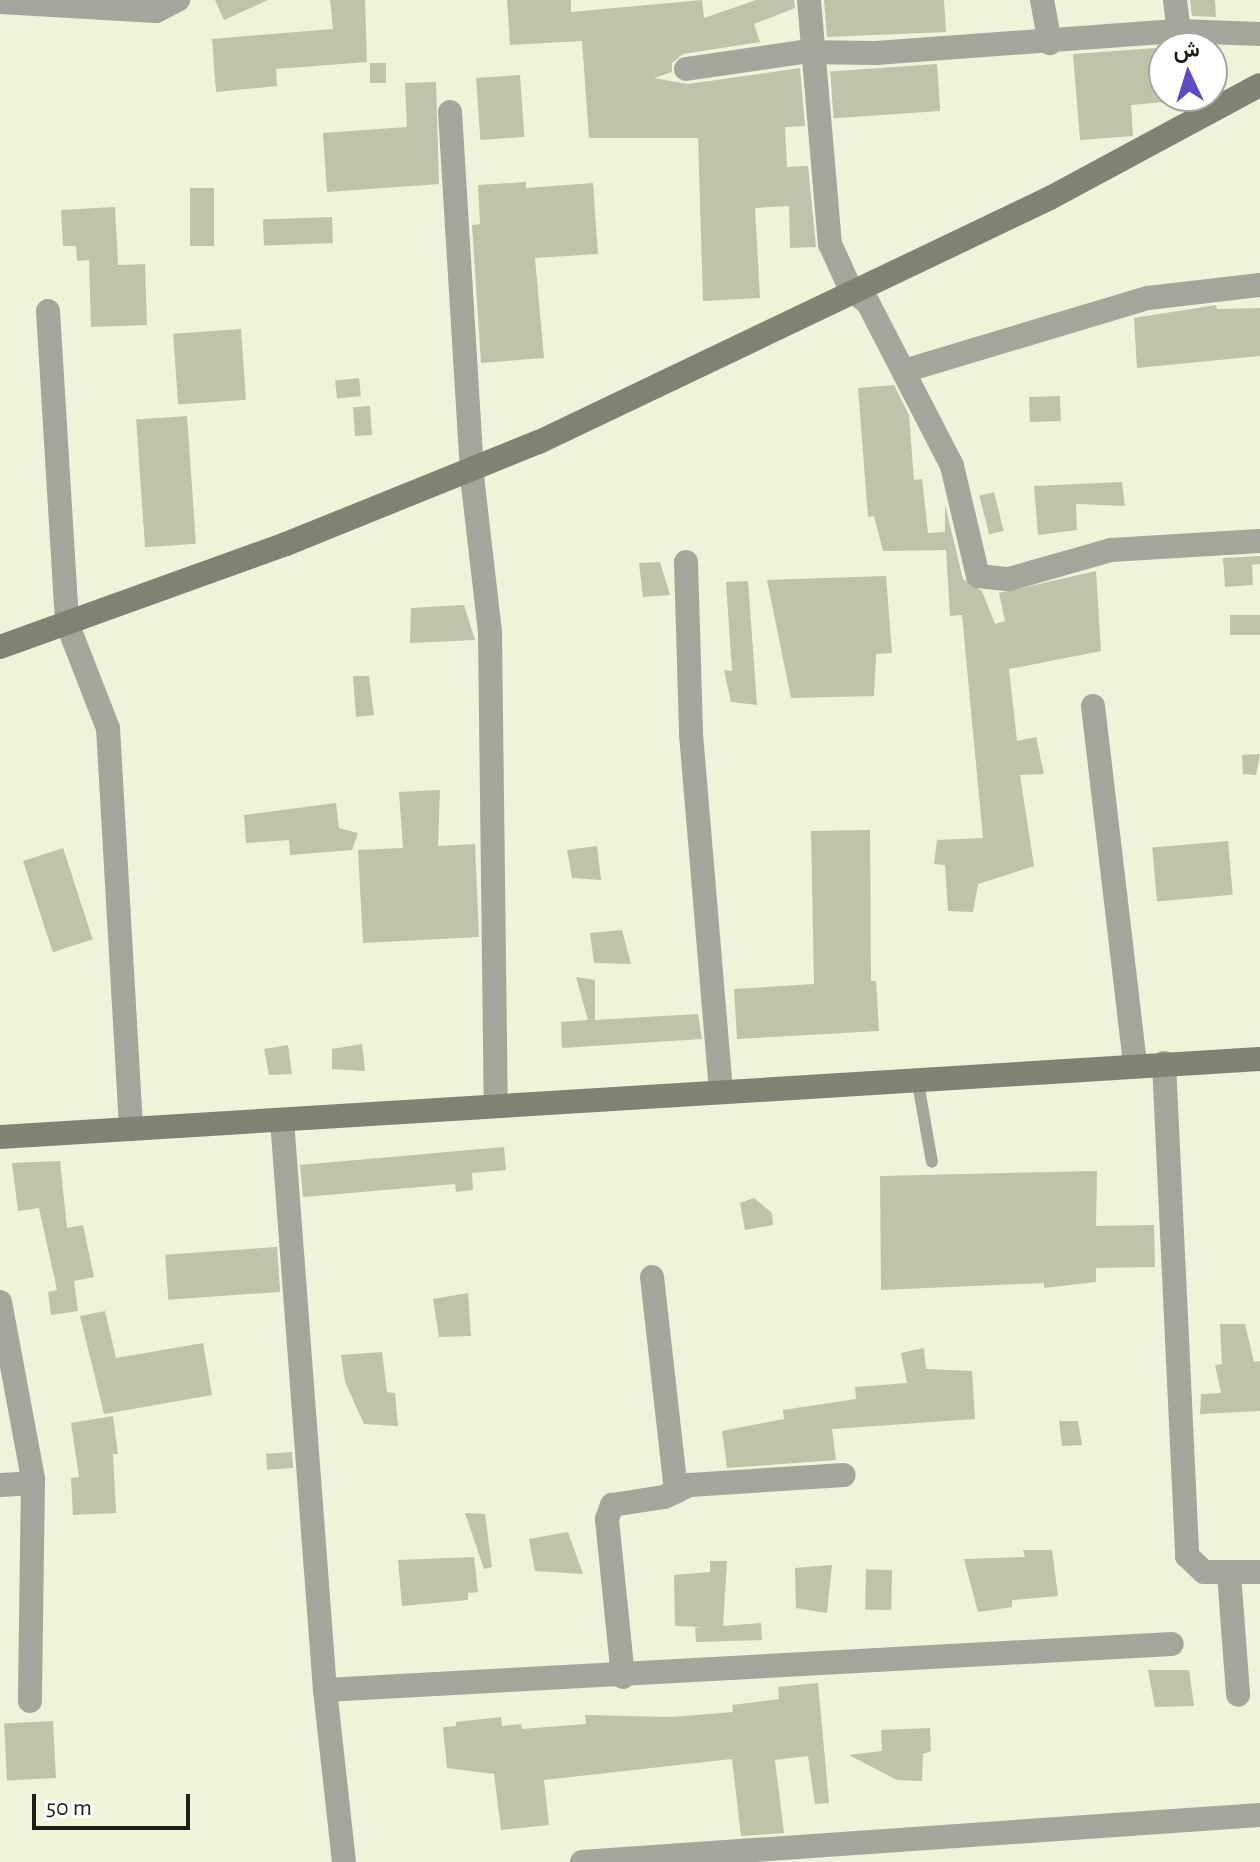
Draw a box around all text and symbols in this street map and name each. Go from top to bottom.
north arrow [1148,32,1228,112]
text: ش [1173,38,1200,62]
scale bar [36,1778,194,1828]
text: 50 m [46,1796,92,1820]

